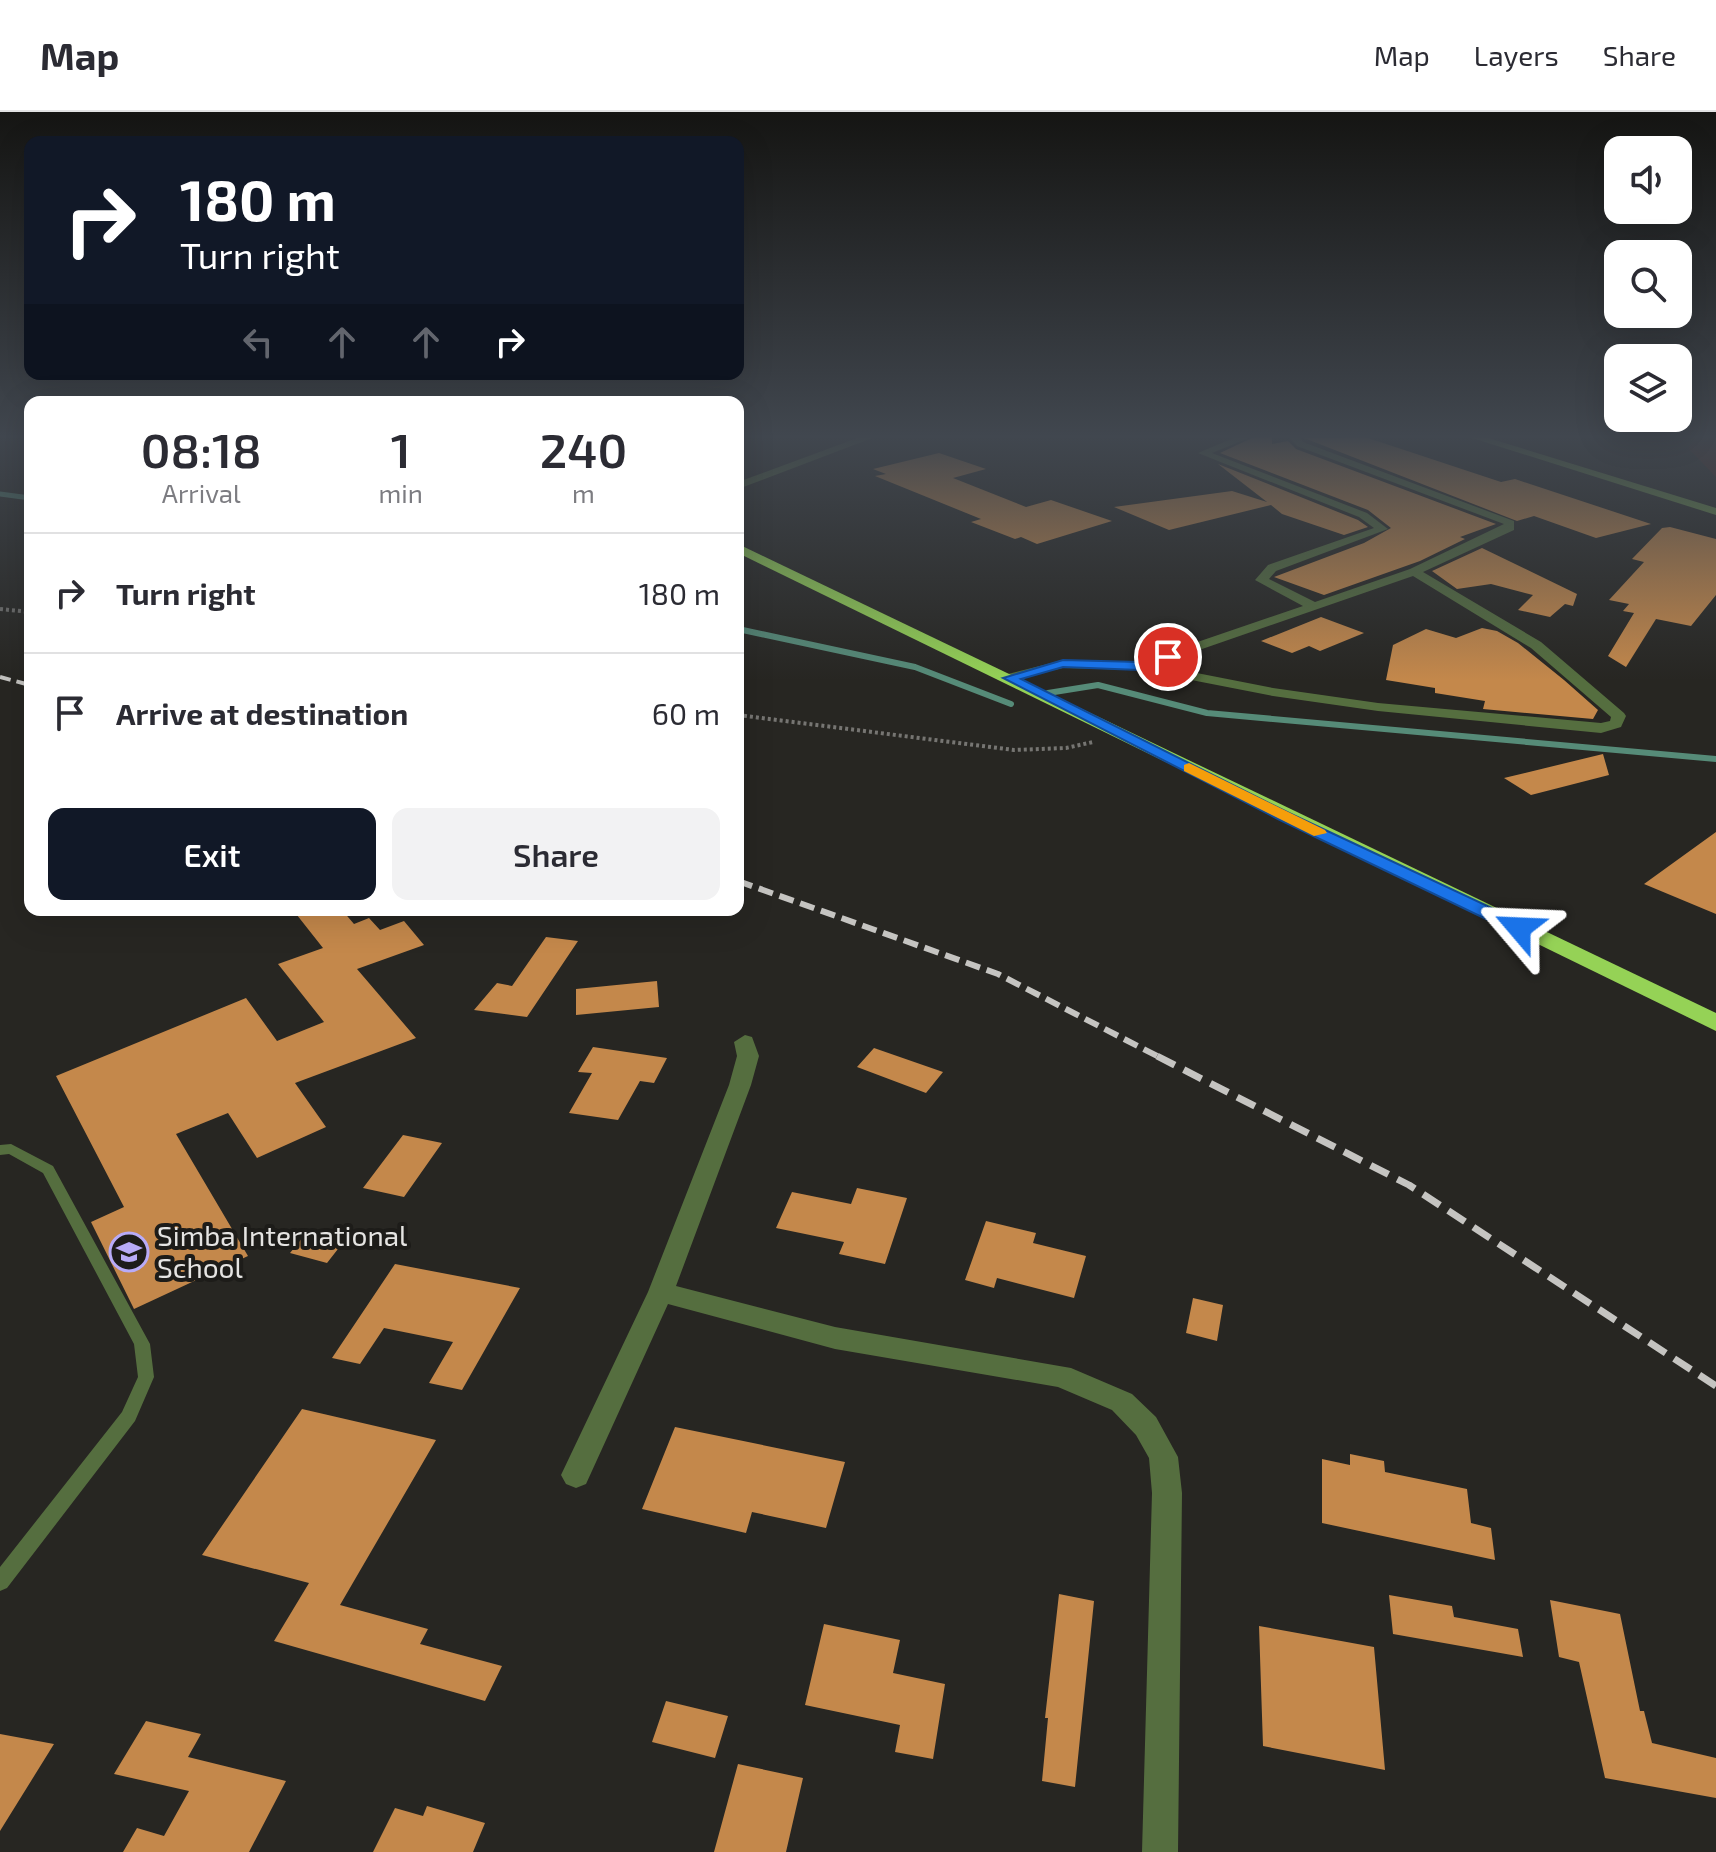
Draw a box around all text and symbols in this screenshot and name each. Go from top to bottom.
text: Map [40,32,119,78]
text: Map [1374,38,1430,72]
text: Layers [1474,38,1559,72]
text: Share [1603,38,1676,72]
map controls [1604,136,1692,432]
button: sound [1604,136,1692,224]
text: 180 m [180,165,336,232]
icon: right [48,168,152,272]
text: Turn right [180,233,340,276]
button: search [1604,240,1692,328]
icon: left [236,320,280,364]
icon: ahead [320,320,364,364]
icon: ahead [404,320,448,364]
icon: right [488,320,532,364]
button: layers [1604,344,1692,432]
text: 08:18 [141,420,262,478]
text: 1 [391,420,411,478]
text: 240 [540,420,627,478]
text: Arrival [162,477,241,508]
text: min [379,477,423,508]
text: m [572,477,595,508]
icon: right [48,571,92,615]
text: Turn right [116,575,256,611]
text: 180 m [639,575,720,611]
pin [1134,623,1202,691]
icon: arrive [1146,635,1190,679]
icon: arrive [48,691,92,735]
text: Arrive at destination [116,695,408,731]
text: 60 m [652,695,720,731]
button: Exit [48,808,376,900]
button: Share [392,808,720,900]
position arrow [1477,886,1561,970]
place label: Simba International School [157,1218,408,1284]
school or university icon: Simba International School [108,1231,150,1273]

